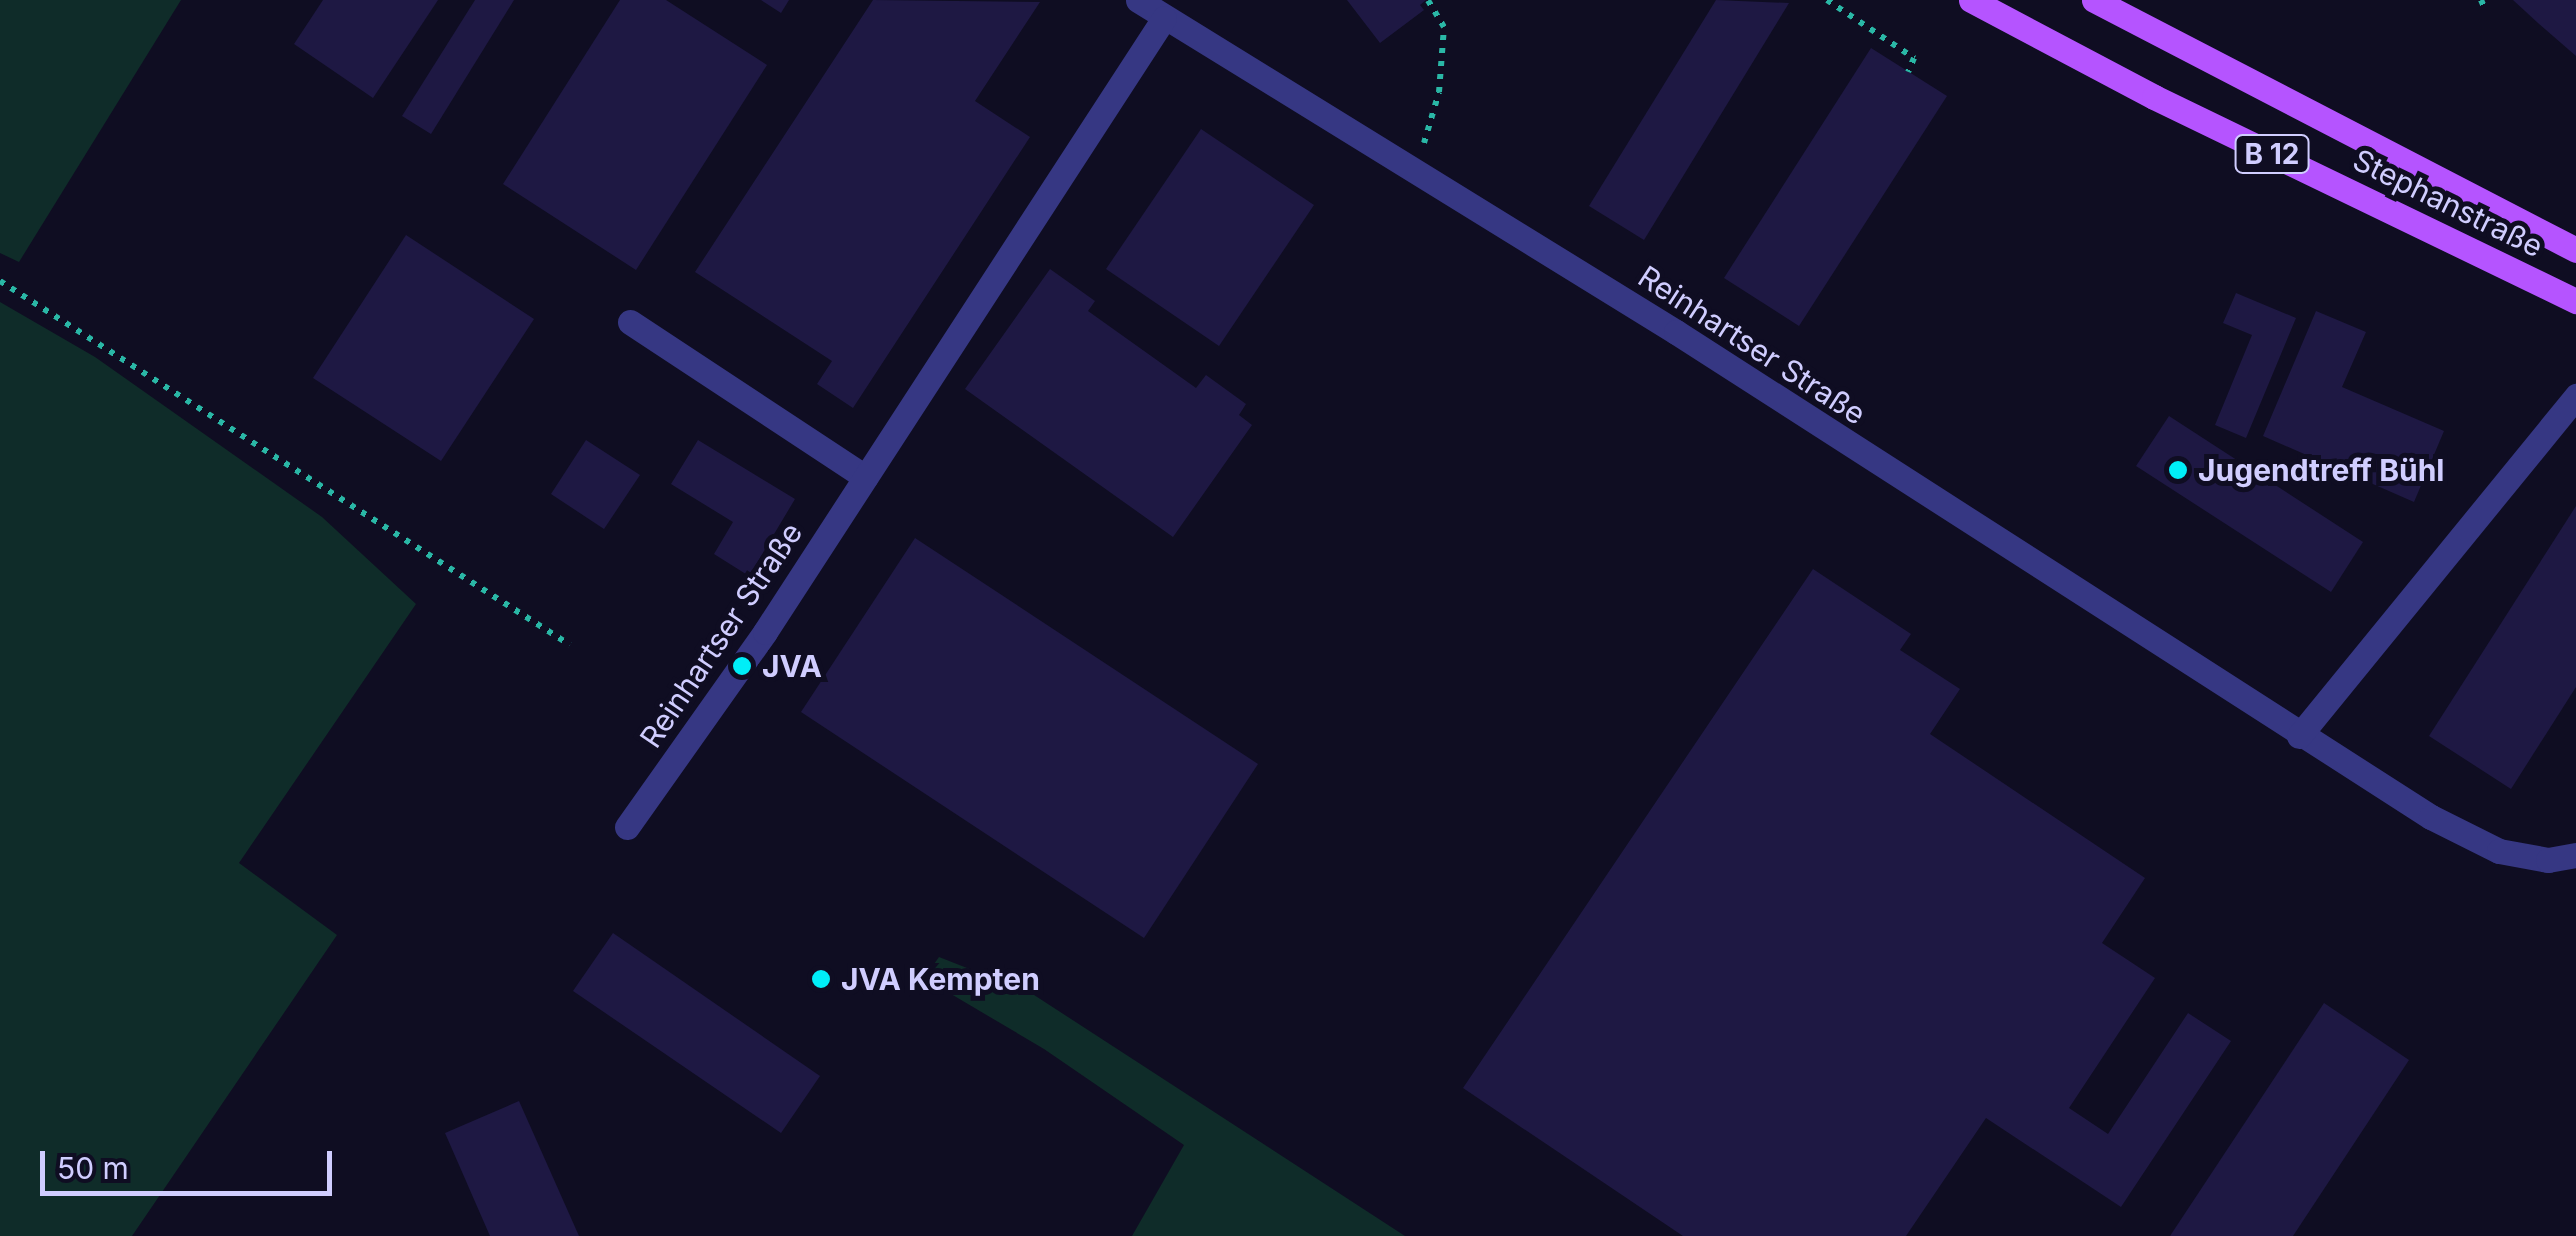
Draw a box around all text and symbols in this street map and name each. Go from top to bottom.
road number: B 12 [2234,131,2310,177]
street label: Stephanstraße [2347,142,2549,264]
street label: Reinhartser Straße [1632,258,1872,432]
place label: Jugendtreff Bühl [2198,452,2444,488]
marker: Jugendtreff Bühl [2167,459,2189,481]
street label: Reinhartser Straße [632,516,810,754]
place label: JVA [762,648,822,684]
marker: JVA [731,655,753,677]
place label: JVA Kempten [841,961,1040,997]
marker: JVA Kempten [810,968,832,990]
scale bar [45,1131,338,1193]
text: 50 m [57,1150,129,1186]

